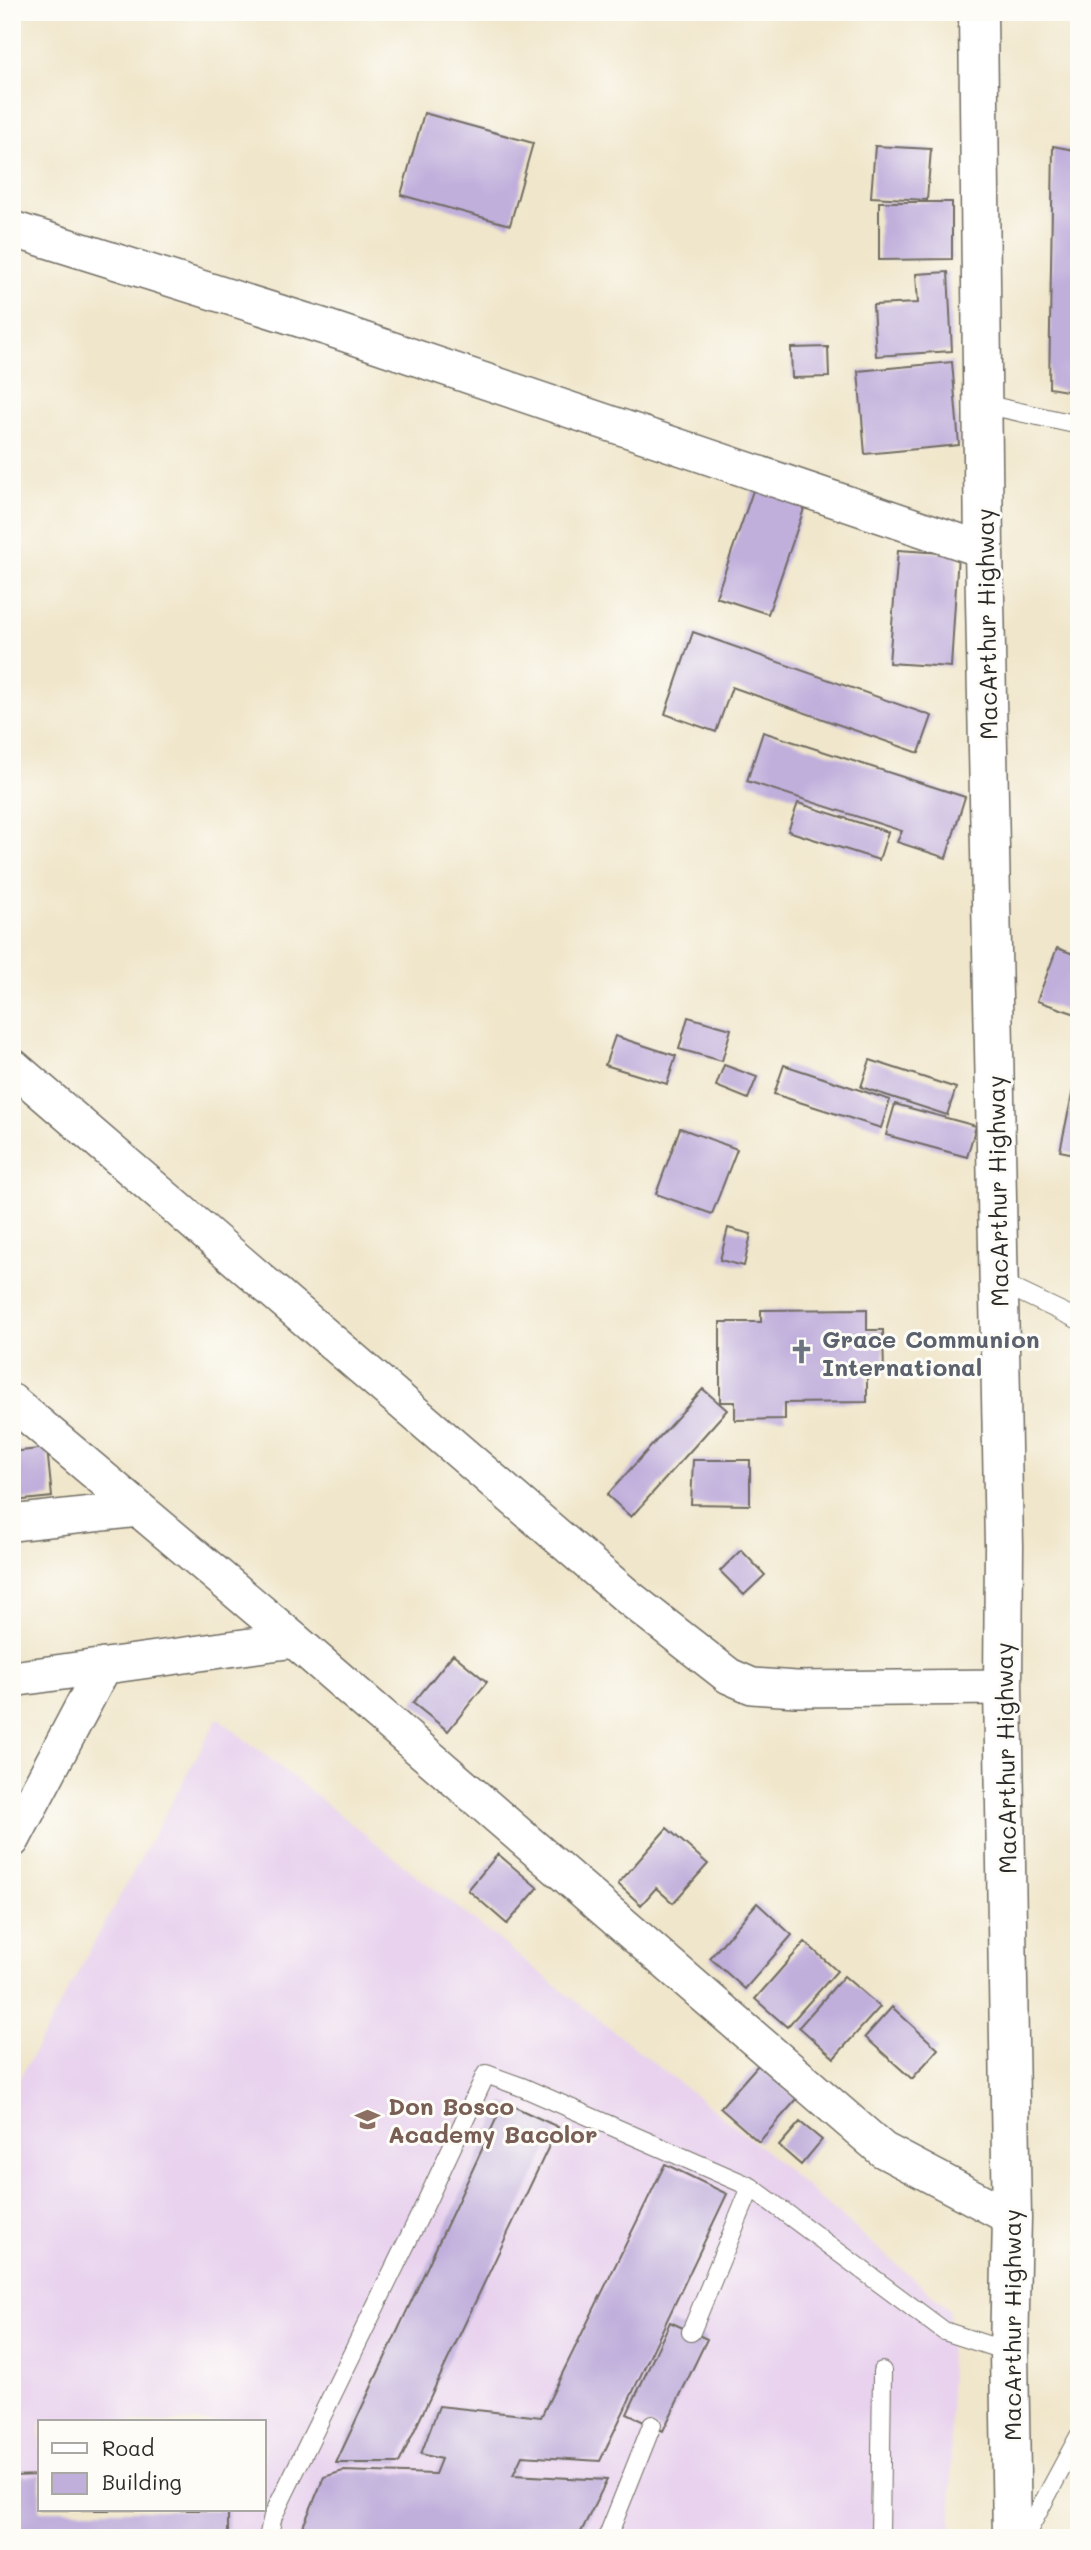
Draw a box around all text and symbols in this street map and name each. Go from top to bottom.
street label: MacArthur Highway [968,508,1004,740]
street label: MacArthur Highway [979,1075,1015,1307]
place label: Grace Communion International [822,1323,1040,1382]
church icon: Grace Communion International [788,1338,816,1366]
street label: MacArthur Highway [987,1642,1023,1874]
place label: Don Bosco Academy Bacolor [388,2090,597,2149]
school or university icon: Don Bosco Academy Bacolor [354,2105,382,2133]
street label: MacArthur Highway [996,2209,1027,2441]
legend [38,2420,266,2512]
text: Road [102,2434,154,2461]
text: Building [102,2468,182,2495]

